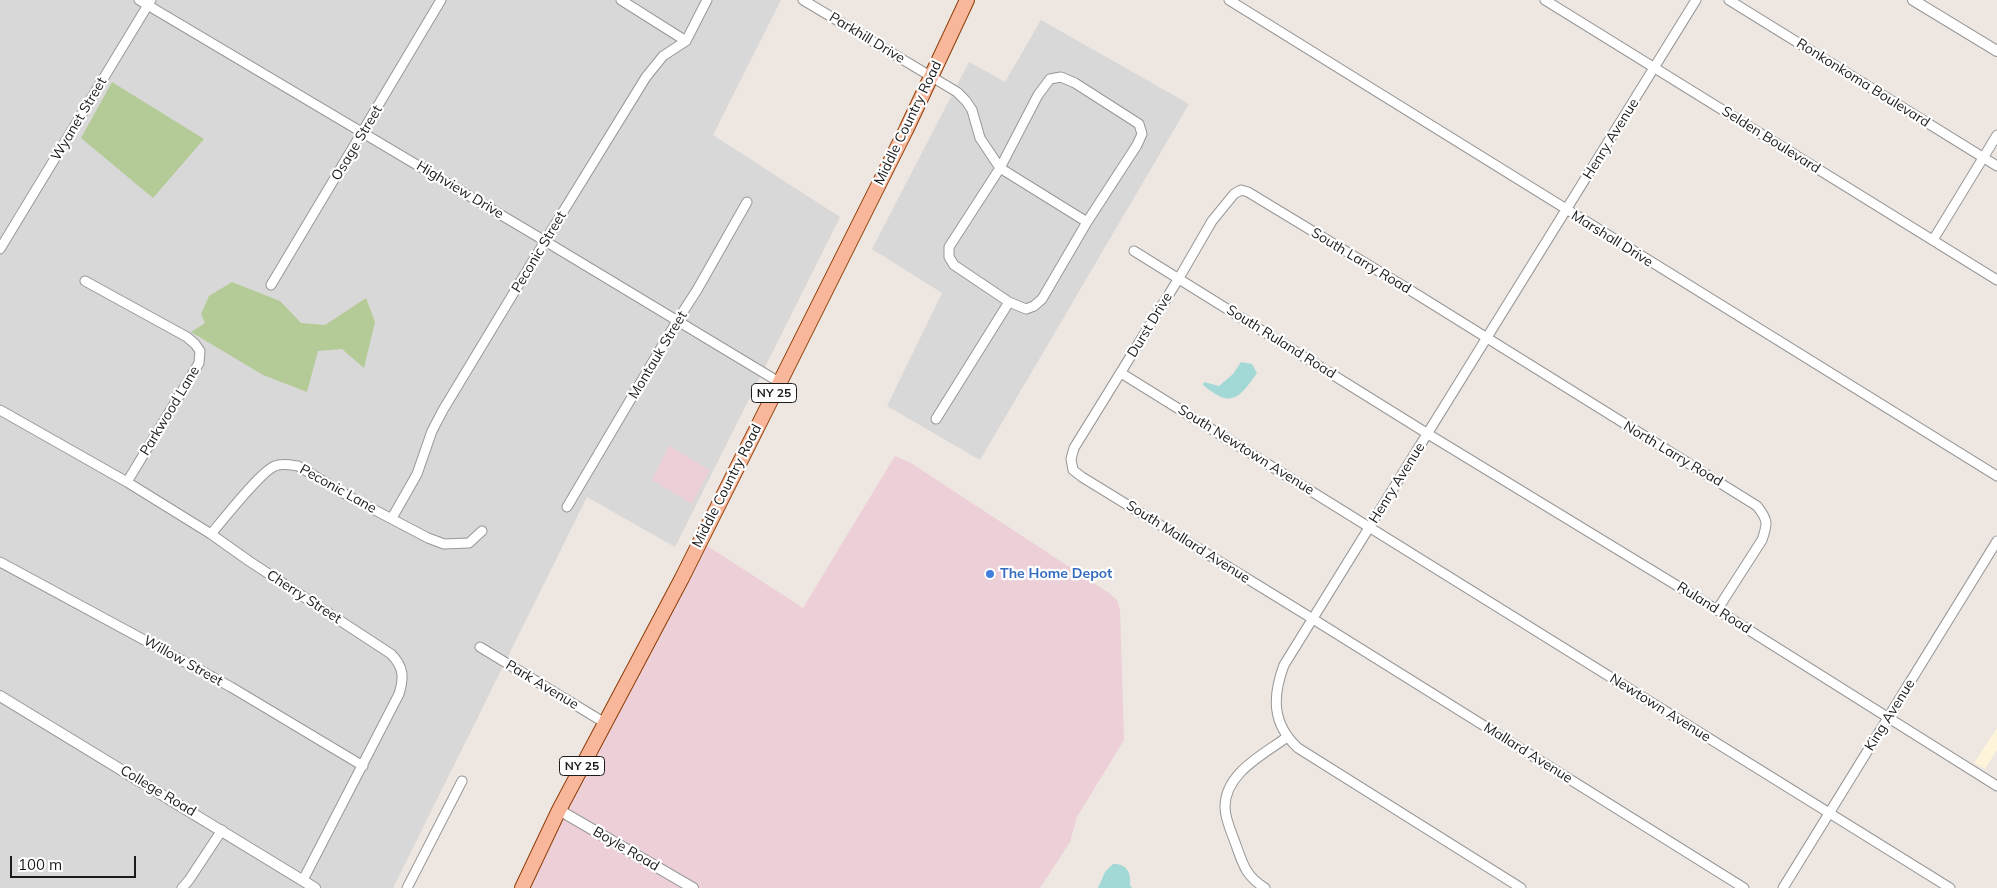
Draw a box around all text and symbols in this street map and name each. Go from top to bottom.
street label: Parkhill Drive [826,9,908,67]
street label: Ronkonkoma Boulevard [1793,35,1933,131]
street label: Middle Country Road [871,58,945,188]
street label: Wyanet Street [48,74,110,164]
street label: Henry Avenue [1580,96,1642,182]
street label: Osage Street [328,102,386,184]
street label: Selden Boulevard [1719,103,1823,177]
street label: Highview Drive [413,157,507,223]
street label: Marshall Drive [1568,207,1656,271]
street label: Peconic Street [508,208,570,296]
street label: South Larry Road [1308,225,1414,297]
street label: Durst Drive [1124,289,1176,361]
street label: South Ruland Road [1223,302,1339,382]
street label: Montauk Street [625,308,691,402]
street label: Parkwood Lane [137,363,203,459]
road number: NY 25 [752,383,796,402]
street label: South Newtown Avenue [1175,401,1317,499]
street label: North Larry Road [1620,418,1726,490]
street label: Middle Country Road [689,422,765,550]
street label: Henry Avenue [1366,440,1428,526]
street label: Peconic Lane [297,461,379,517]
street label: South Mallard Avenue [1123,497,1253,587]
place label: The Home Depot [1000,566,1112,582]
street label: Cherry Street [263,567,345,627]
marker: The Home Depot [984,568,996,580]
street label: Ruland Road [1674,579,1754,637]
street label: Willow Street [140,632,226,690]
street label: Park Avenue [503,657,581,713]
street label: Newtown Avenue [1606,670,1714,746]
street label: King Avenue [1861,676,1919,754]
street label: Mallard Avenue [1481,719,1575,787]
road number: NY 25 [560,756,604,776]
street label: College Road [117,762,199,820]
street label: Boyle Road [590,823,662,875]
scale bar [12,846,139,878]
text: 100 m [18,855,62,874]

